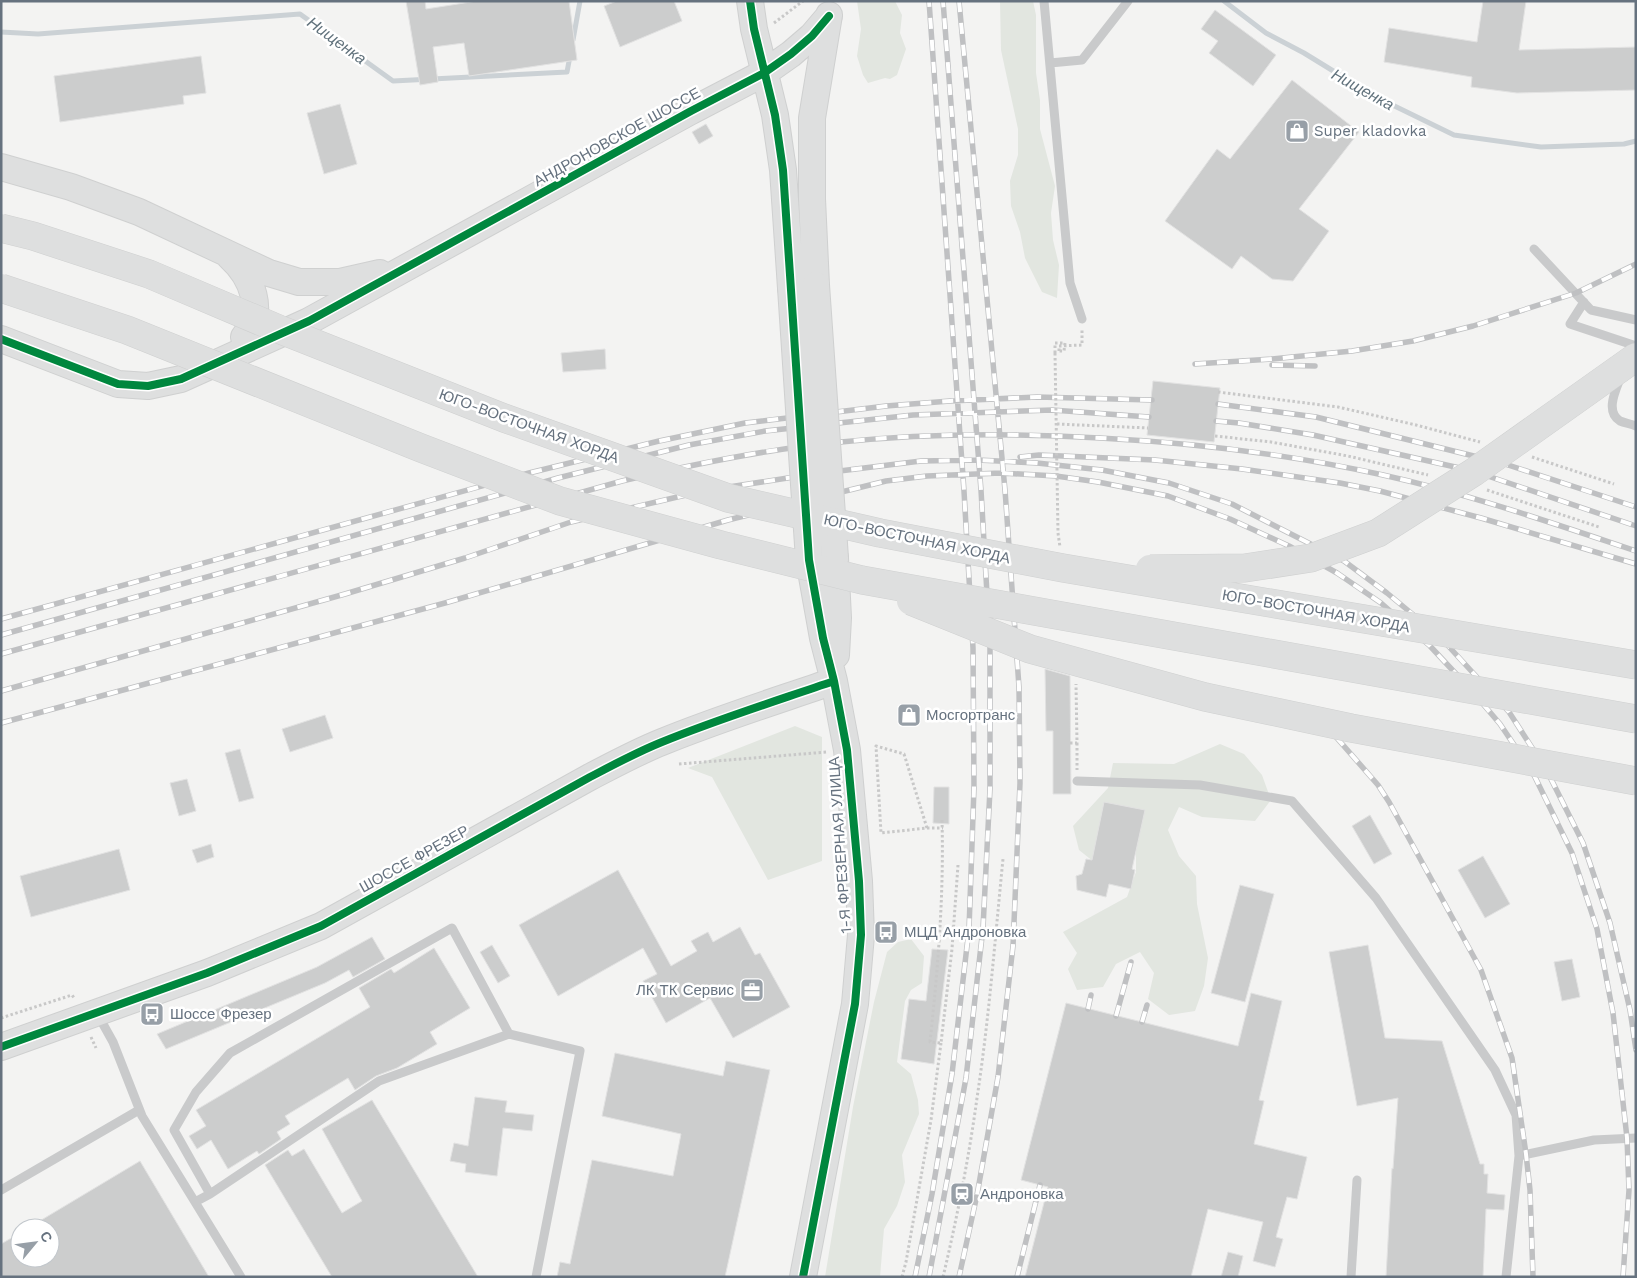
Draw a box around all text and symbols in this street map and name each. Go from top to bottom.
water label: Нищенка [304,13,370,68]
water label: Нищенка [1328,65,1397,114]
street label: АНДРОНОВСКОЕ ШОССЕ [531,84,703,190]
shop icon: Super kladovka [1284,118,1310,144]
place label: Super kladovka [1314,122,1427,140]
street label: ЮГО-ВОСТОЧНАЯ ХОРДА [437,385,621,467]
street label: ЮГО-ВОСТОЧНАЯ ХОРДА [822,510,1012,568]
street label: ЮГО-ВОСТОЧНАЯ ХОРДА [1221,586,1411,636]
shop icon: Мосгортранс [896,702,922,728]
place label: Мосгортранс [926,706,1016,724]
street label: 1-Я ФРЕЗЕРНАЯ УЛИЦА [825,756,855,934]
street label: ШОССЕ ФРЕЗЕР [356,821,472,897]
bus stop icon: МЦД Андроновка [873,919,899,945]
place label: МЦД Андроновка [904,923,1027,941]
office icon: ЛК ТК Сервис [739,977,765,1003]
place label: ЛК ТК Сервис [636,981,734,999]
bus stop icon: Шоссе Фрезер [139,1001,165,1027]
place label: Шоссе Фрезер [170,1005,272,1023]
station icon: Андроновка [949,1181,975,1207]
place label: Андроновка [980,1185,1064,1203]
north arrow [10,1218,60,1268]
text: С [37,1228,56,1245]

